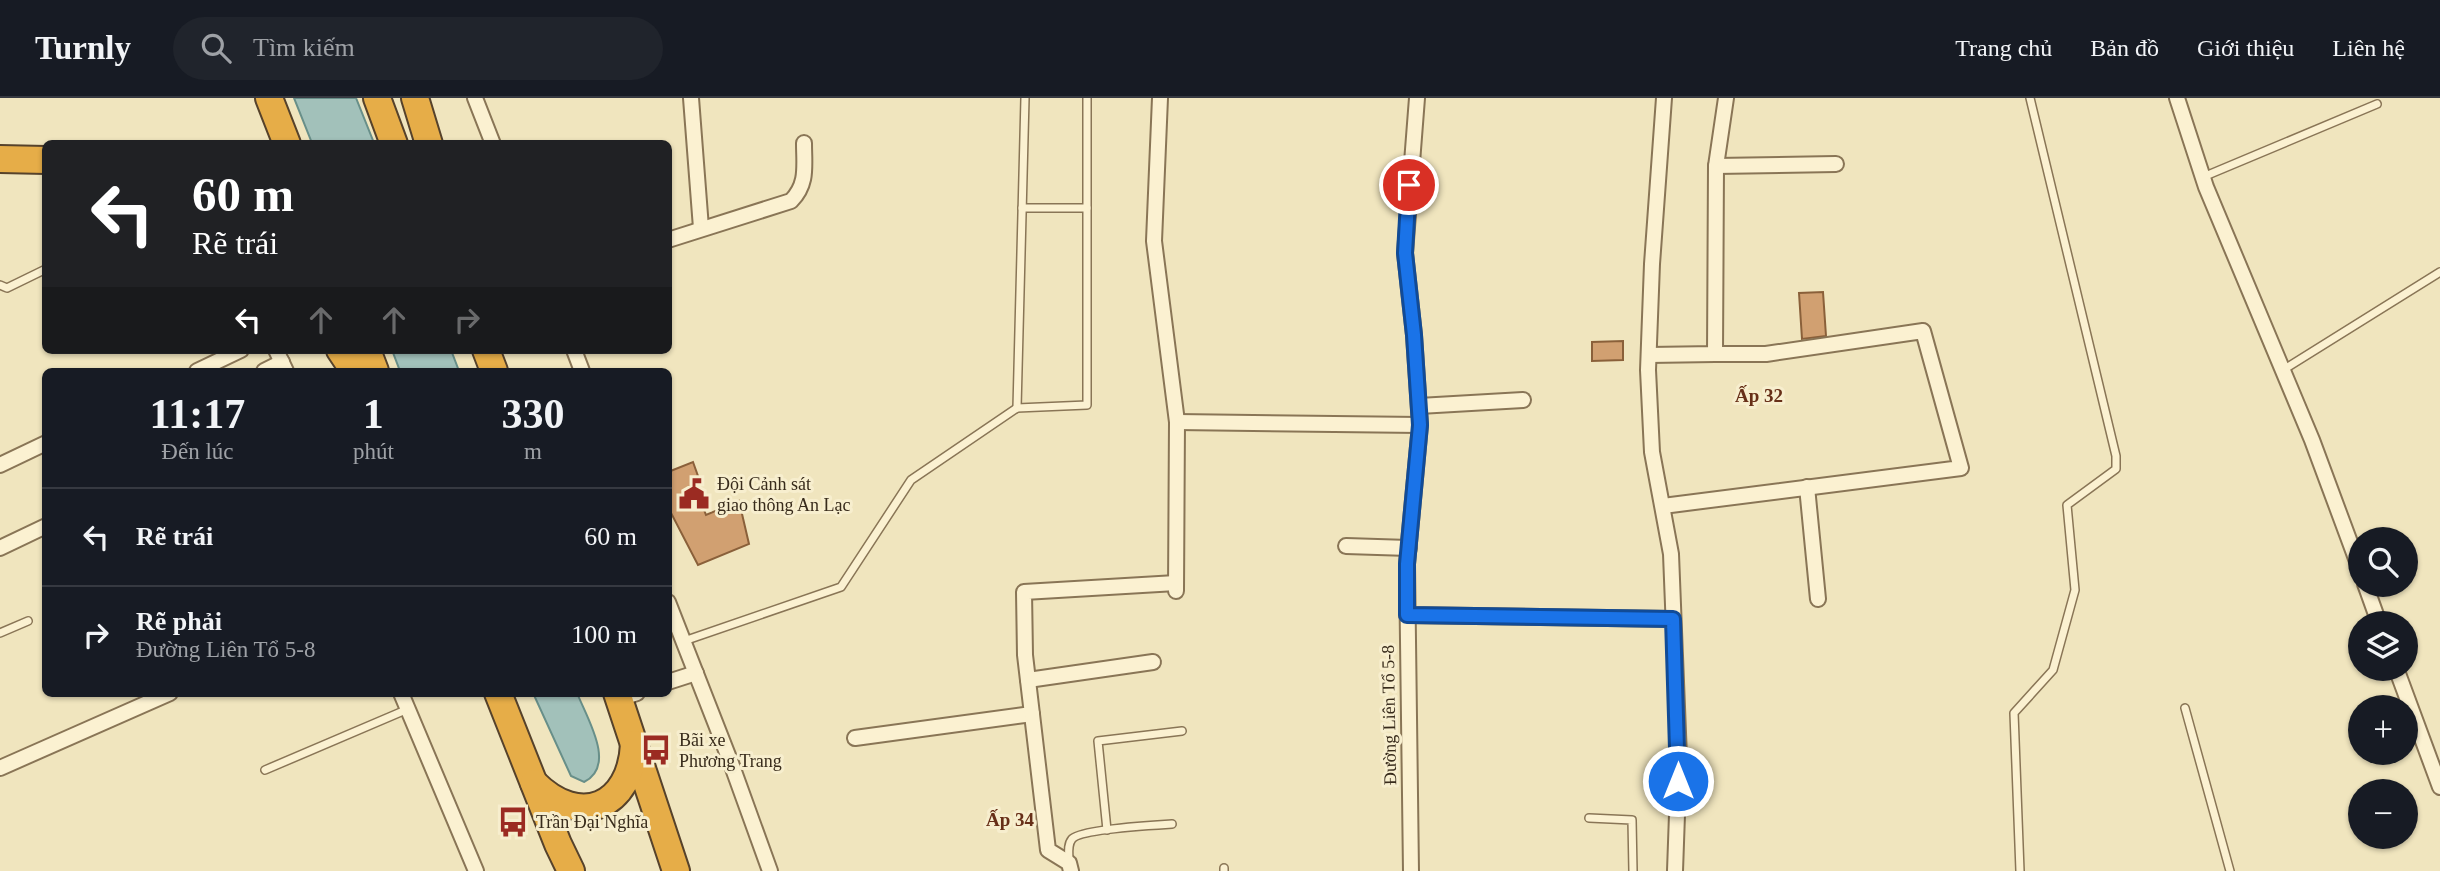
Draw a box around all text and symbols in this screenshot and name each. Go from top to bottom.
search box [173,17,663,80]
icon: search [197,29,235,67]
text: Turnly [35,30,131,66]
text: Tìm kiếm [253,33,355,62]
text: Trang chủ [1955,35,2052,61]
text: Bản đồ [2090,35,2159,61]
text: Giới thiệu [2197,35,2294,61]
text: Liên hệ [2332,35,2405,61]
pin [1379,155,1439,215]
icon: arrive [1390,166,1428,204]
text: 60 m [192,167,294,222]
icon: left [77,168,168,259]
text: Rẽ trái [192,225,278,261]
icon: left [229,301,267,339]
icon: ahead [302,301,340,339]
icon: ahead [375,301,413,339]
icon: right [448,301,486,339]
district label: Ấp 32 [1735,385,1783,406]
text: 11:17 [150,391,245,437]
text: 1 [363,391,384,437]
text: 330 [501,391,564,437]
text: Đến lúc [161,439,234,464]
text: phút [353,439,394,464]
text: m [524,439,542,464]
place label: Đội Cảnh sát giao thông An Lạc [717,474,850,515]
public building icon: Đội Cảnh sát giao thông An Lạc [677,477,711,511]
icon: left [77,518,115,556]
text: Rẽ trái [136,522,213,551]
text: 60 m [584,522,637,551]
map controls [2348,527,2418,849]
button: search [2348,527,2418,597]
text: Rẽ phải [136,607,222,636]
button: layers [2348,611,2418,681]
icon: right [77,616,115,654]
text: 100 m [571,620,637,649]
text: Đường Liên Tổ 5-8 [136,637,315,662]
street label: Đường Liên Tổ 5-8 [1378,645,1400,785]
button: + [2348,695,2418,765]
place label: Bãi xe Phương Trang [679,730,782,771]
bus stop icon: Bãi xe Phương Trang [639,733,673,767]
position arrow [1641,744,1715,818]
button: − [2348,779,2418,849]
bus stop icon: Trần Đại Nghĩa [496,805,530,839]
district label: Ấp 34 [986,809,1035,830]
place label: Trần Đại Nghĩa [536,812,648,832]

